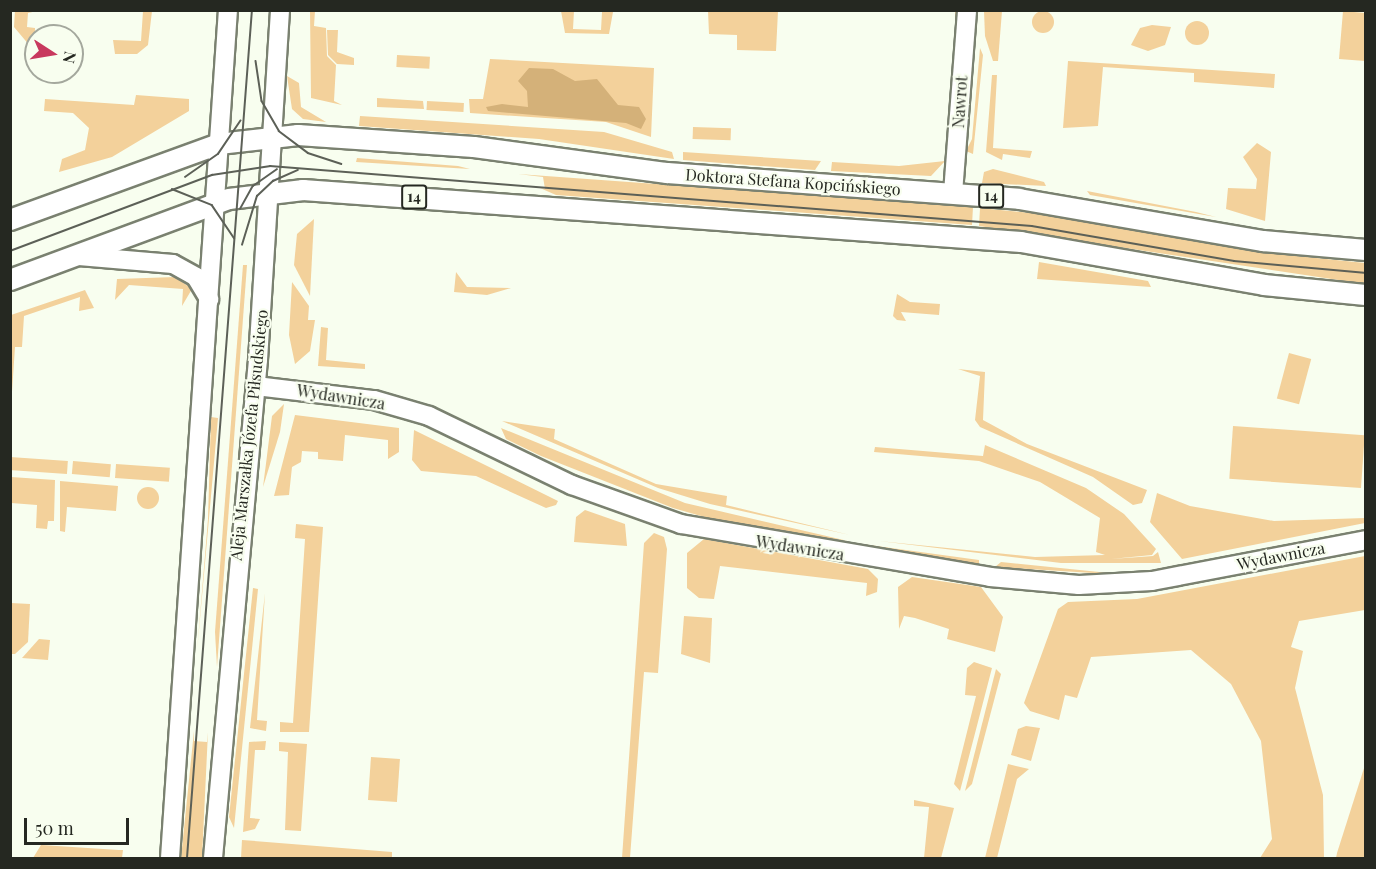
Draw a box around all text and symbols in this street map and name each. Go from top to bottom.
north arrow [24,24,84,84]
text: N [59,50,82,65]
street label: Nawrot [949,75,971,129]
street label: Doktora Stefana Kopcińskiego [685,165,901,199]
road number: 14 [978,184,1004,208]
road number: 14 [400,185,428,209]
street label: Aleja Marszałka Józefa Piłsudskiego [226,308,272,562]
street label: Wydawnicza [295,381,387,413]
street label: Wydawnicza [754,532,846,564]
street label: Wydawnicza [1235,538,1327,574]
scale bar [27,806,132,844]
text: 50 m [35,816,74,840]

